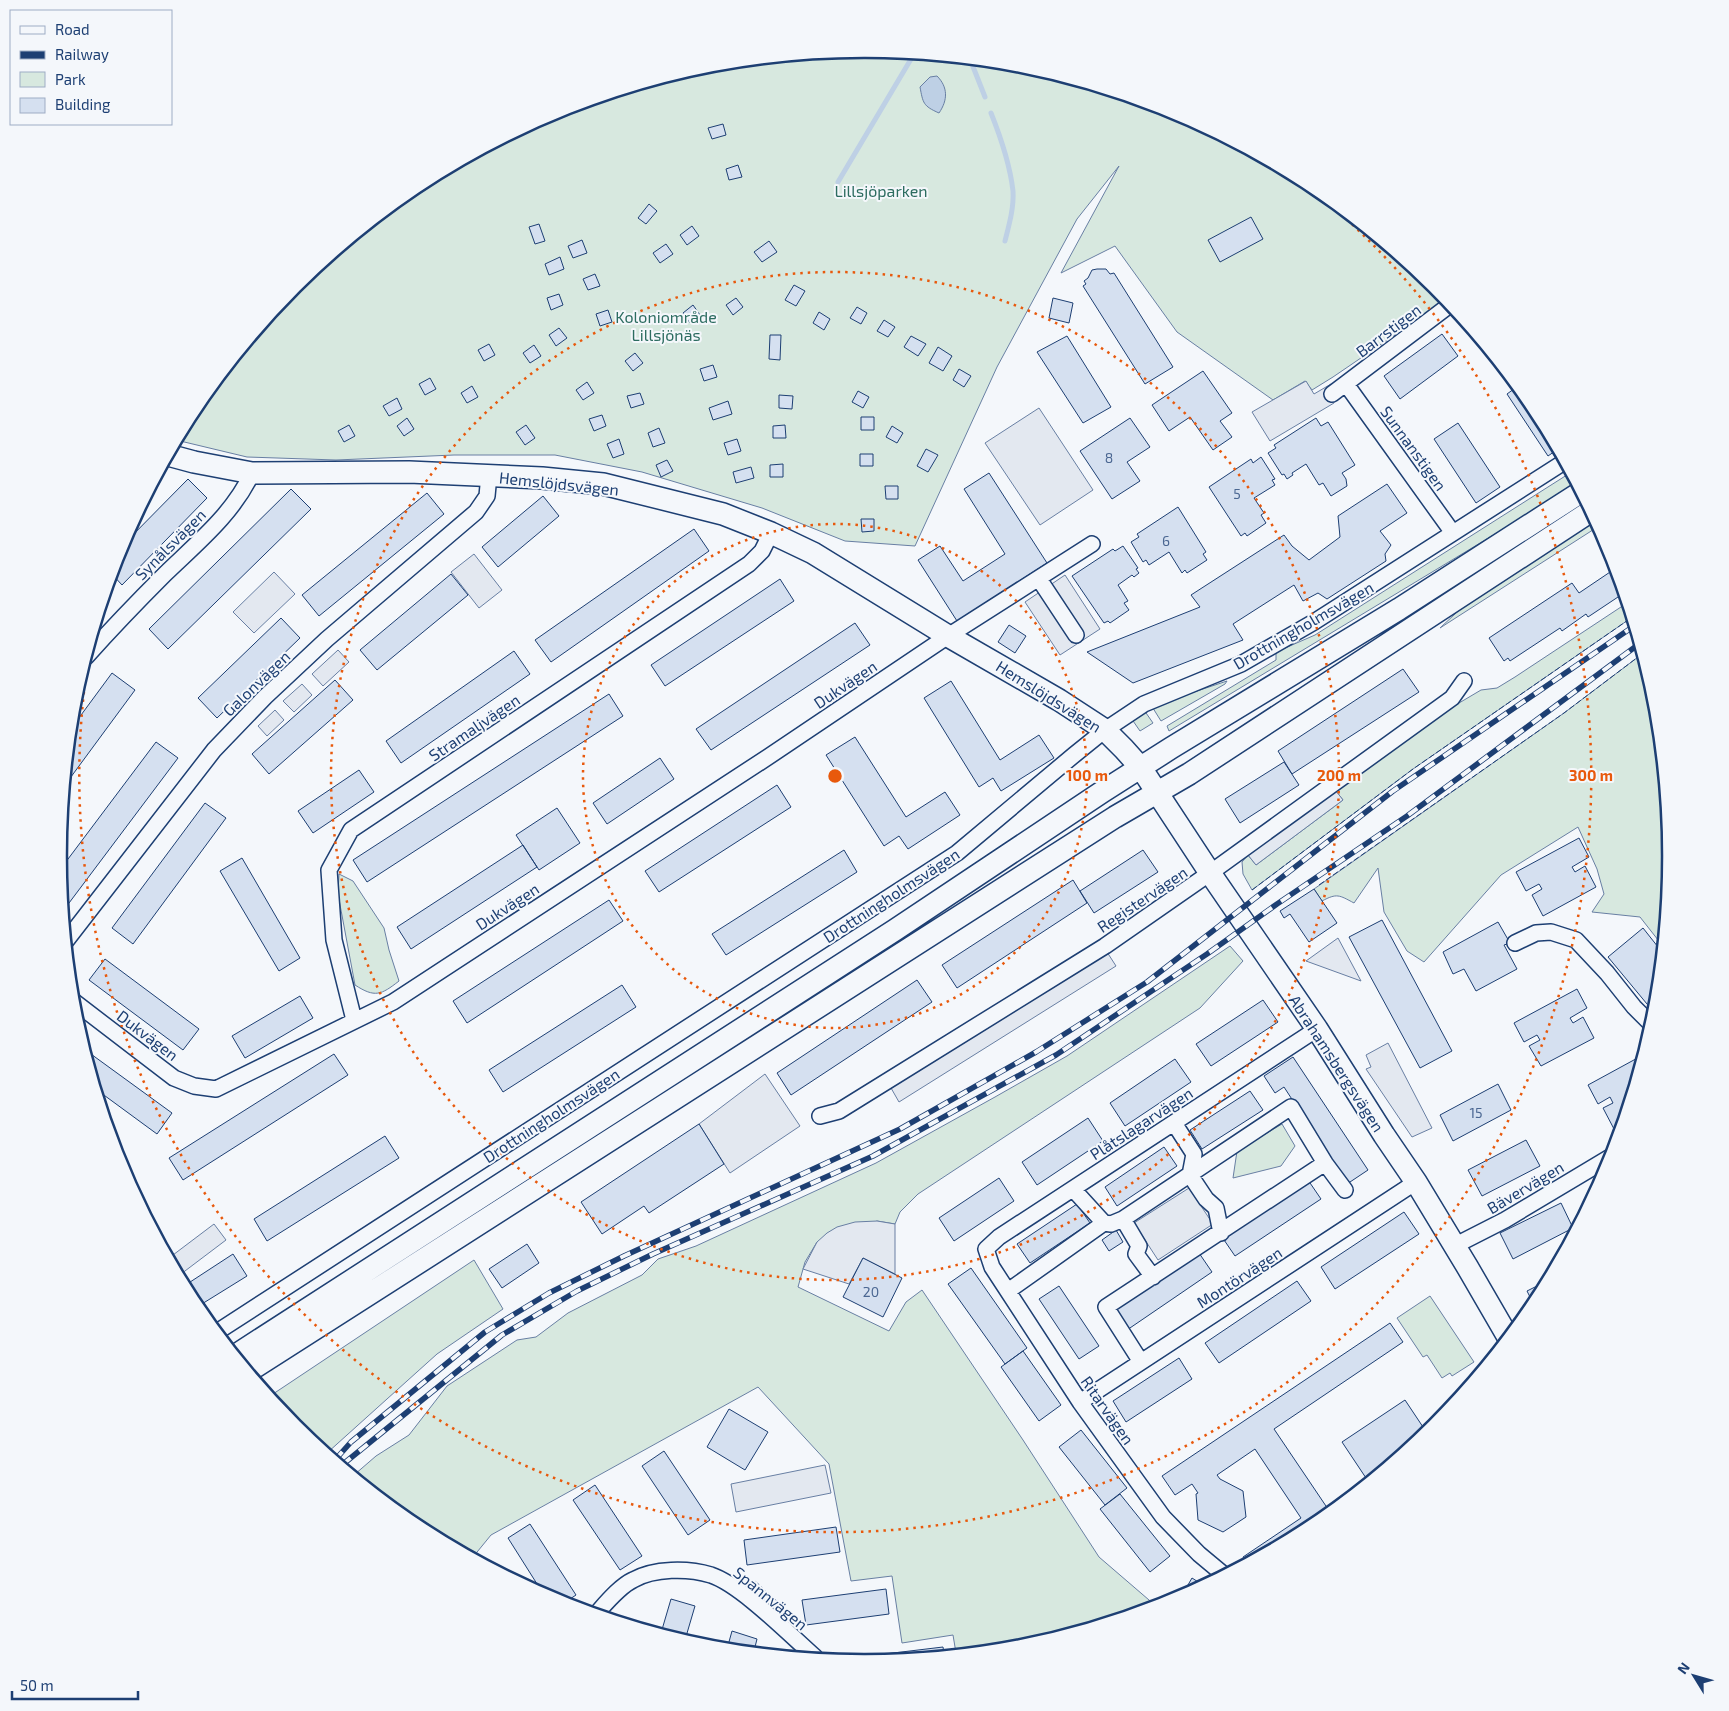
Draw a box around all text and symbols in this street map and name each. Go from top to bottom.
legend [10,10,172,125]
text: Road [55,20,90,38]
text: Railway [55,45,109,63]
text: Park [55,70,86,88]
text: Building [55,95,111,113]
park label: Lillsjöparken [834,181,928,201]
street label: Barrstigen [1352,299,1424,361]
park label: Koloniområde Lillsjönäs [615,307,717,345]
street label: Sunnanstigen [1377,402,1451,494]
house number: 8 [1105,449,1113,466]
street label: Hemslöjdsvägen [498,467,620,500]
house number: 5 [1233,485,1241,502]
street label: Synålsvägen [131,505,209,583]
house number: 6 [1162,532,1170,549]
street label: Drottningholmsvägen [1230,577,1376,673]
street label: Galonvägen [219,646,293,720]
street label: Dukvägen [810,656,880,712]
street label: Hemslöjdsvägen [992,656,1105,737]
street label: Stramaljvägen [425,690,524,765]
text: 100 m [1066,766,1108,784]
text: 200 m [1317,766,1361,784]
text: 300 m [1569,766,1613,784]
centre of rings [826,767,844,785]
street label: Drottningholmsvägen [819,844,963,946]
street label: Registervägen [1093,862,1191,936]
street label: Dukvägen [472,878,542,934]
street label: Abrahamsbergsvägen [1286,991,1388,1135]
street label: Dukvägen [114,1006,182,1064]
street label: Drottningholmsvägen [479,1064,623,1166]
street label: Plåtslagarvägen [1086,1083,1196,1163]
house number: 15 [1469,1104,1483,1121]
street label: Bävervägen [1483,1157,1567,1217]
street label: Montörvägen [1193,1242,1285,1312]
house number: 20 [863,1283,879,1300]
street label: Ritarvägen [1078,1372,1138,1448]
street label: Spannvägen [730,1562,812,1634]
north arrow [1669,1651,1719,1701]
text: N [1673,1659,1693,1677]
scale bar [12,1668,139,1700]
text: 50 m [20,1676,54,1694]

